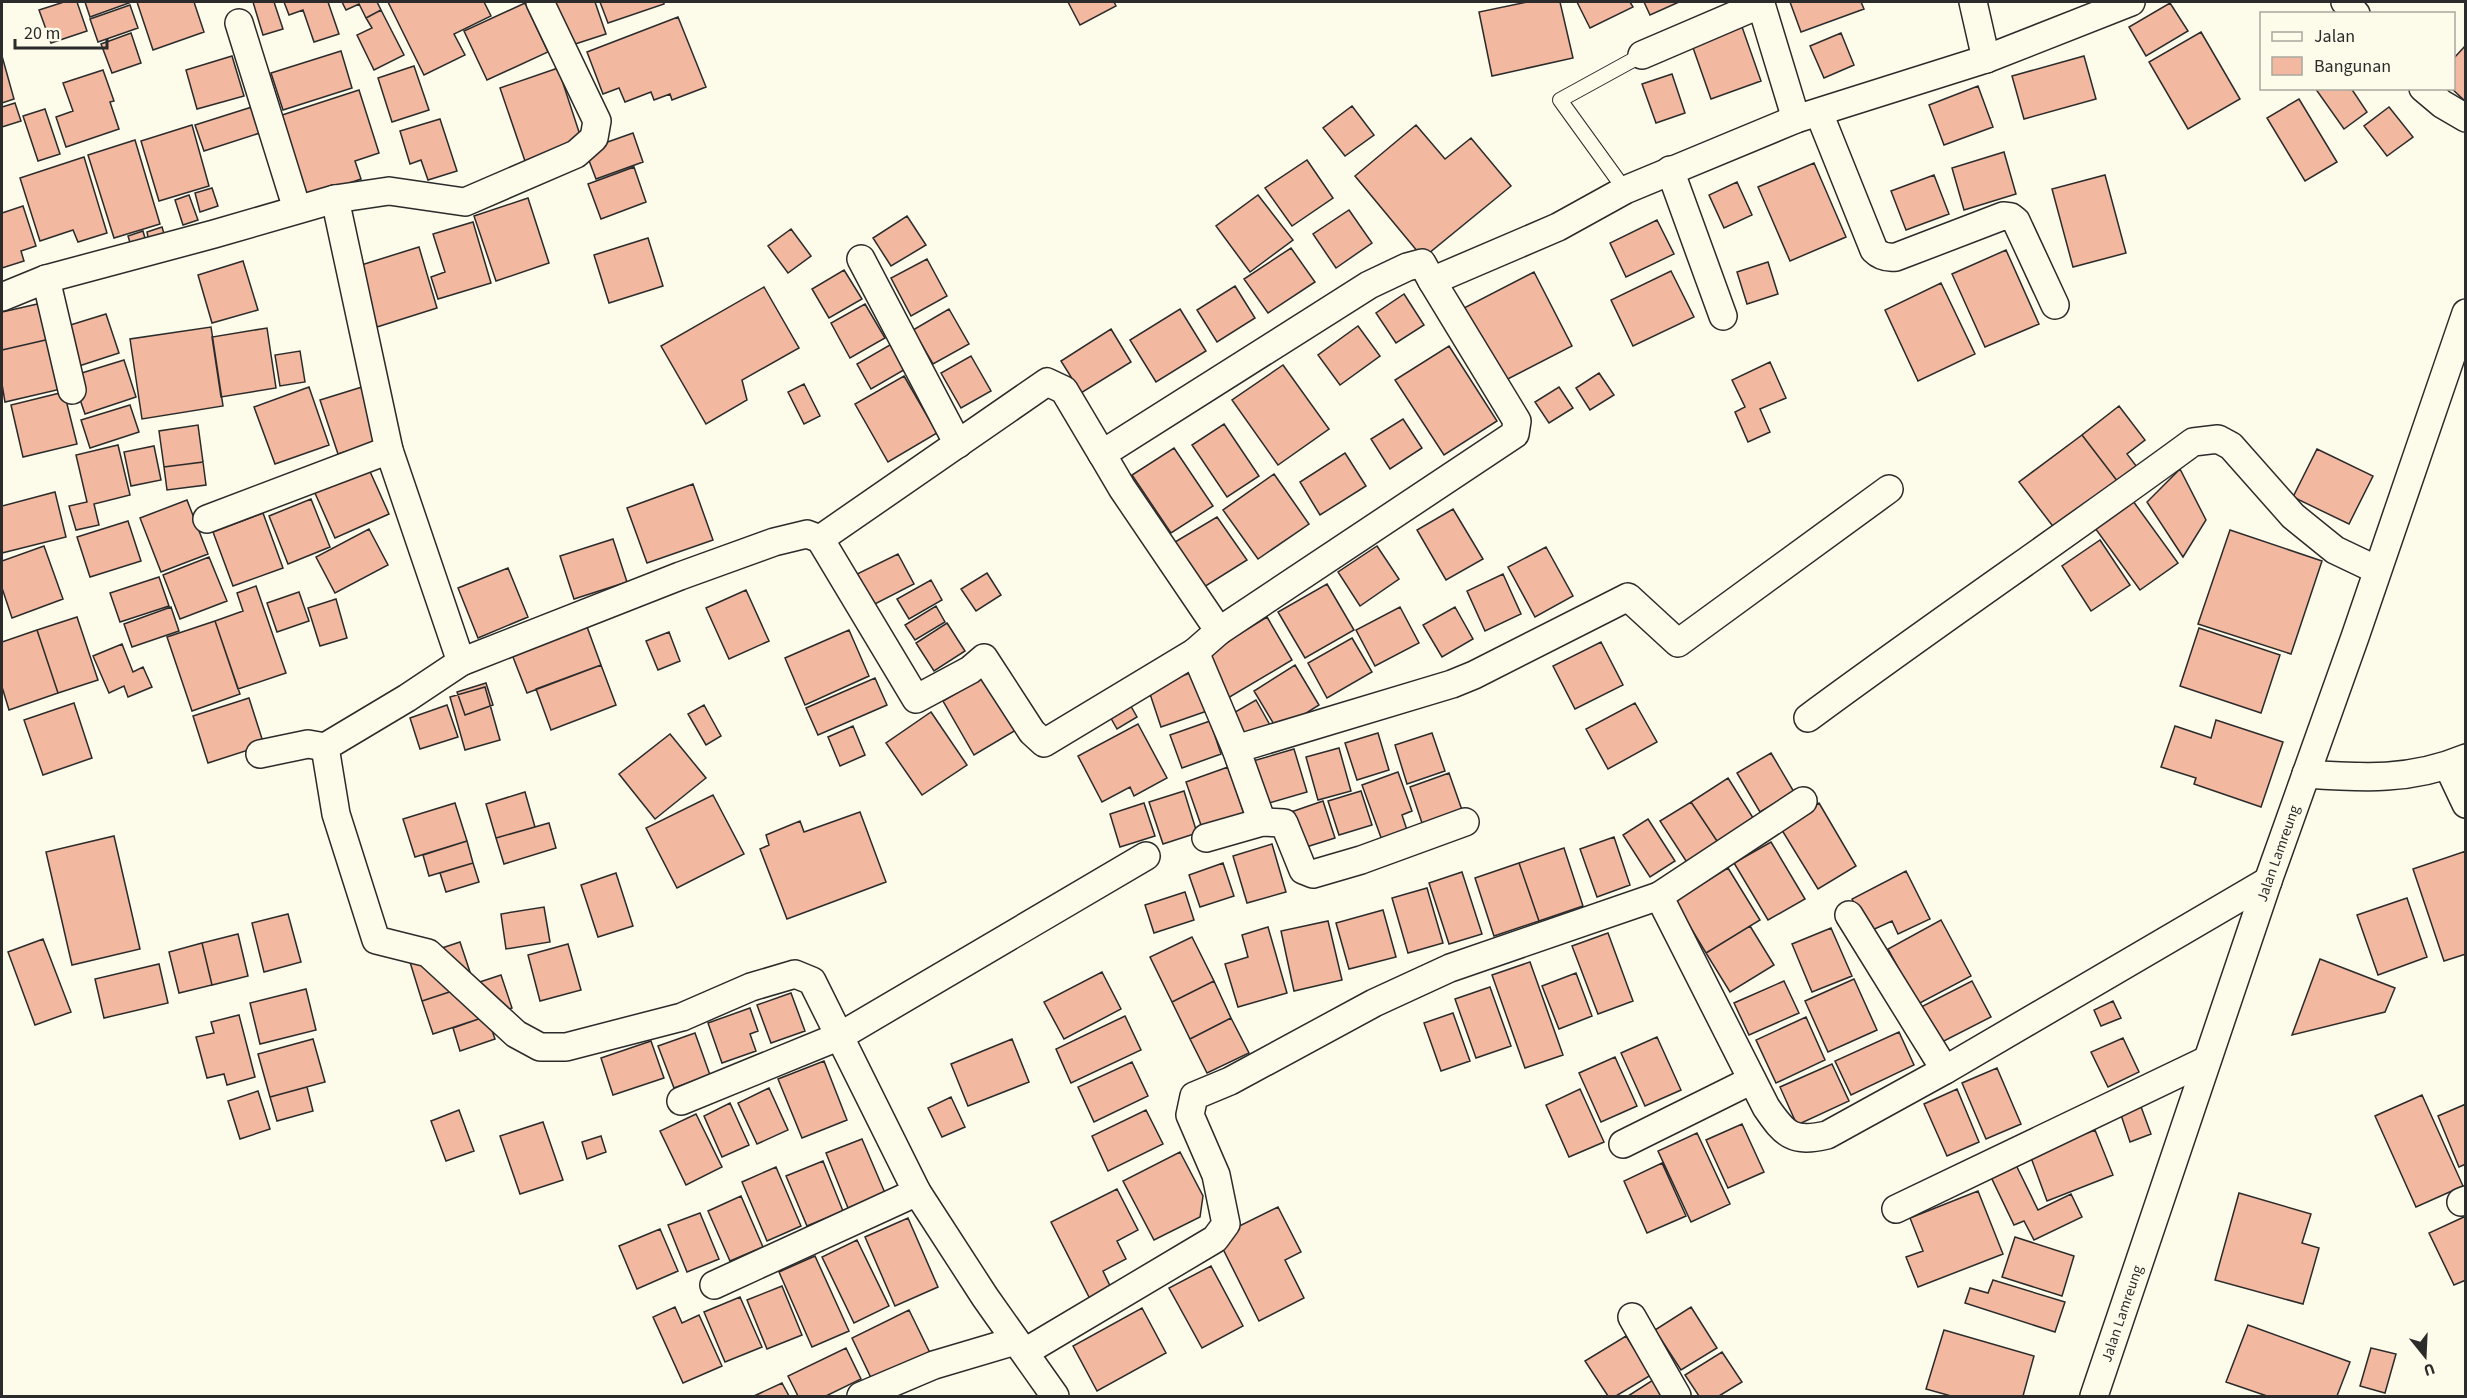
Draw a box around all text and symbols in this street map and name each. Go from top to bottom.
scale bar [15,12,106,50]
legend [2260,12,2455,90]
text: 20 m [24,21,60,46]
text: Jalan [2314,24,2355,49]
text: Bangunan [2314,54,2391,79]
street label: Jalan Lamreung [2252,802,2305,905]
street label: Jalan Lamreung [2096,1262,2149,1365]
north arrow [2395,1326,2455,1386]
text: U [2421,1357,2438,1381]

